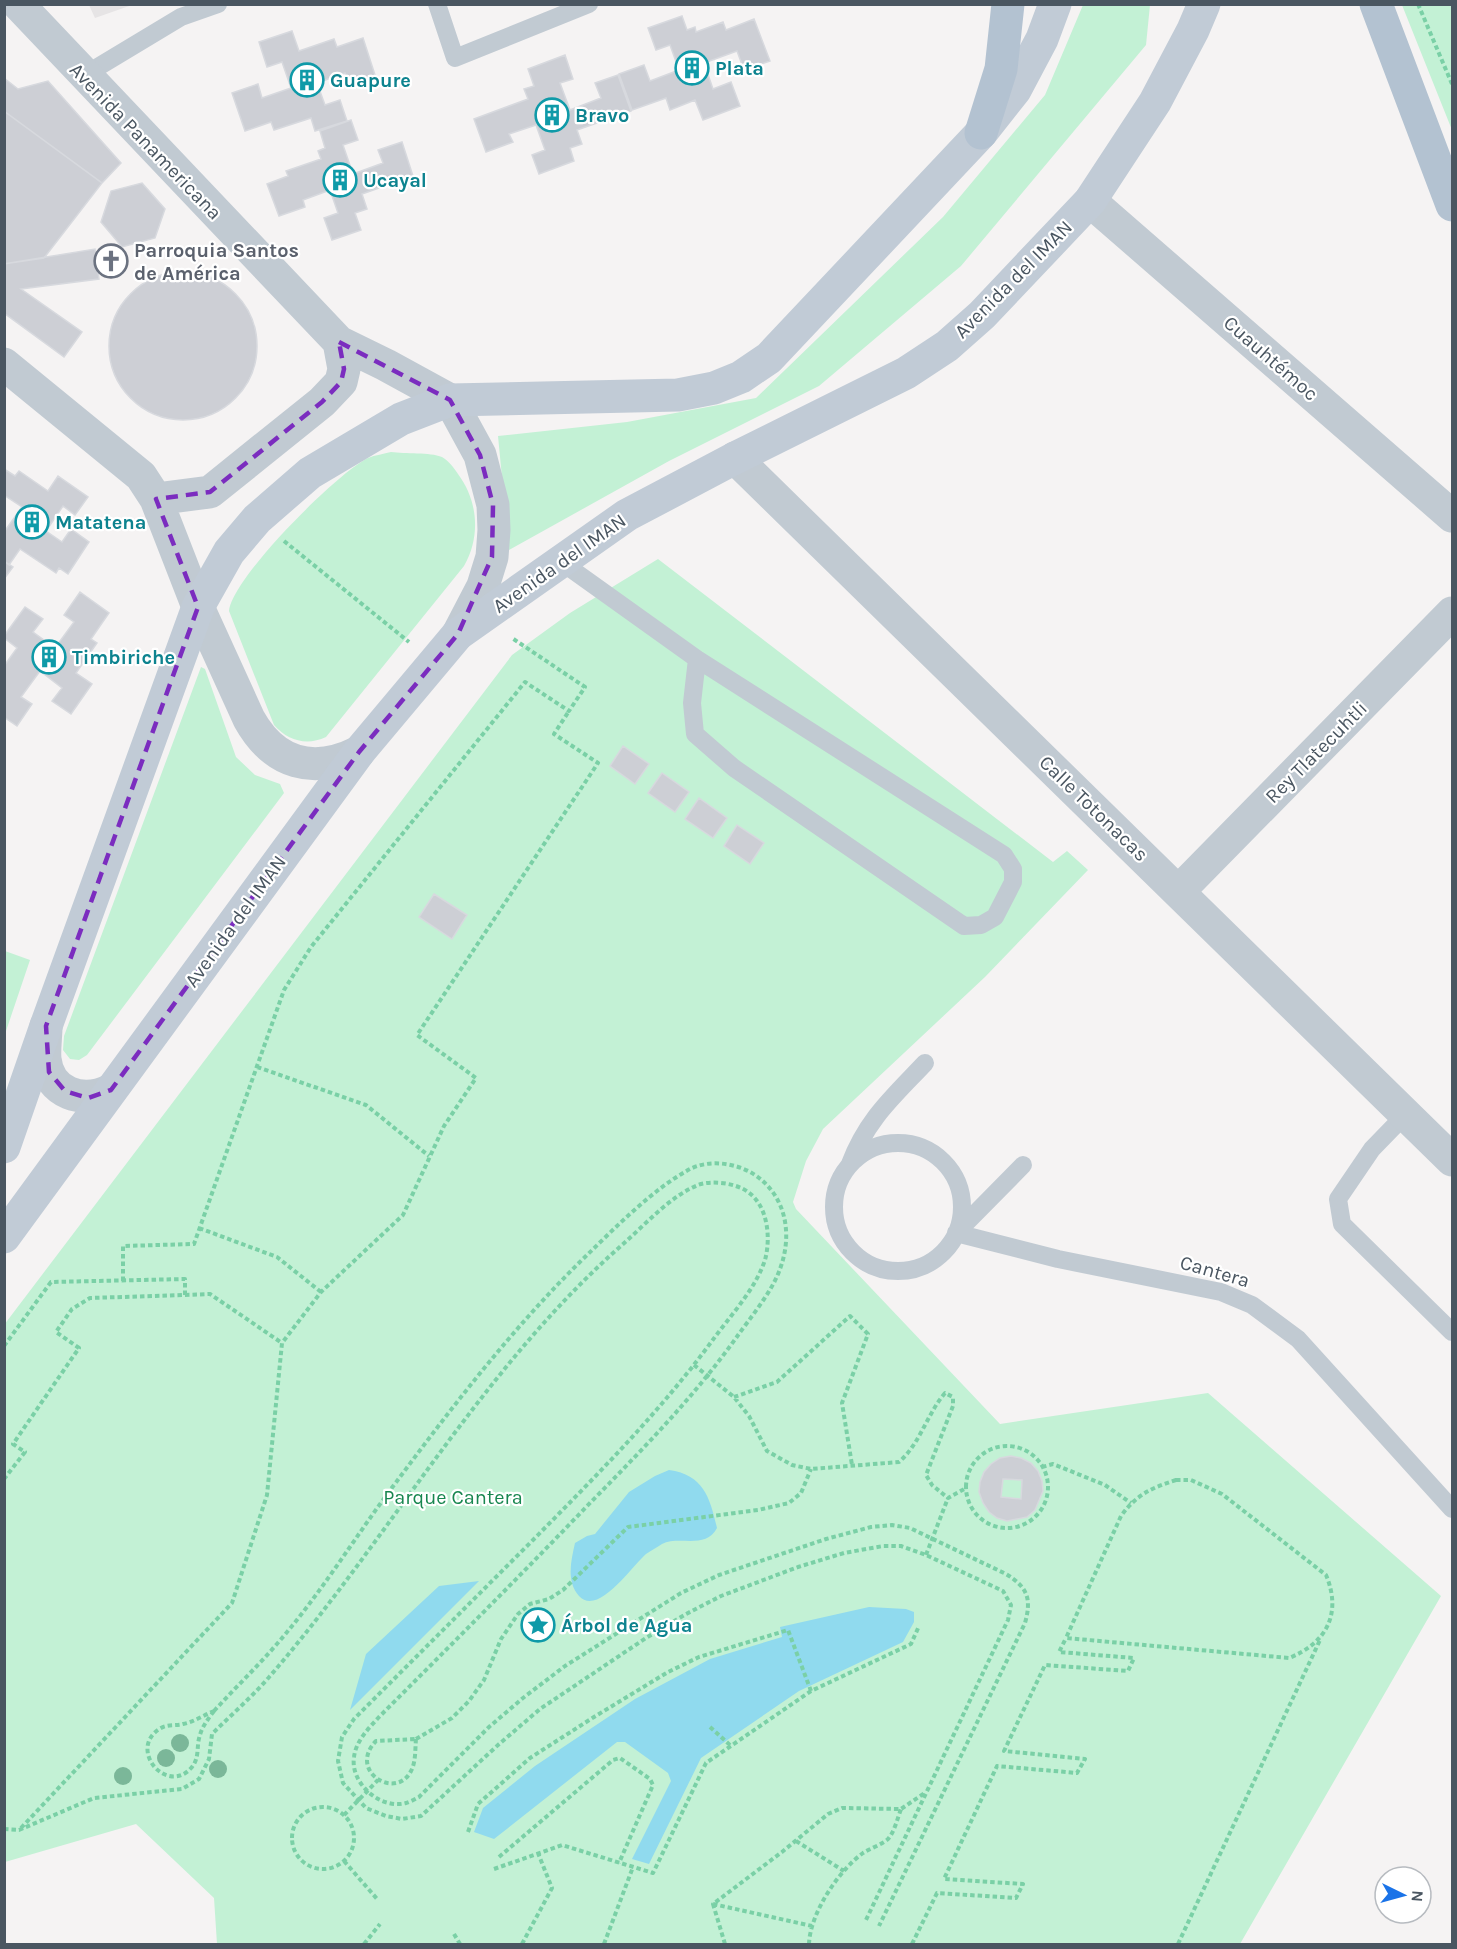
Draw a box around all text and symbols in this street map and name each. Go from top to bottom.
building icon: Plata [674,50,710,86]
place label: Plata [715,57,764,80]
street label: Avenida Panamericana [65,58,226,224]
building icon: Guapure [289,62,325,98]
place label: Guapure [330,69,411,92]
building icon: Bravo [534,97,570,133]
place label: Bravo [575,104,629,127]
building icon: Ucayal [322,162,358,198]
place label: Ucayal [363,169,427,192]
street label: Avenida del IMAN [950,216,1077,343]
place label: Parroquia Santos de América [134,239,299,285]
church icon: Parroquia Santos de América [93,243,129,279]
street label: Cuauhtémoc [1219,311,1322,406]
building icon: Matatena [14,504,50,540]
street label: Avenida del IMAN [488,509,630,618]
place label: Matatena [55,511,146,534]
building icon: Timbiriche [31,639,67,675]
place label: Timbiriche [72,646,175,669]
street label: Rey Tlatecuhtli [1261,697,1372,808]
street label: Calle Totonacas [1035,751,1153,866]
street label: Avenida del IMAN [180,851,291,992]
street label: Cantera [1177,1251,1252,1292]
park label: Parque Cantera [383,1486,523,1509]
place icon: Árbol de Agua [520,1607,556,1643]
place label: Árbol de Agua [561,1612,692,1637]
north arrow [1373,1865,1433,1925]
text: N [1407,1890,1427,1903]

